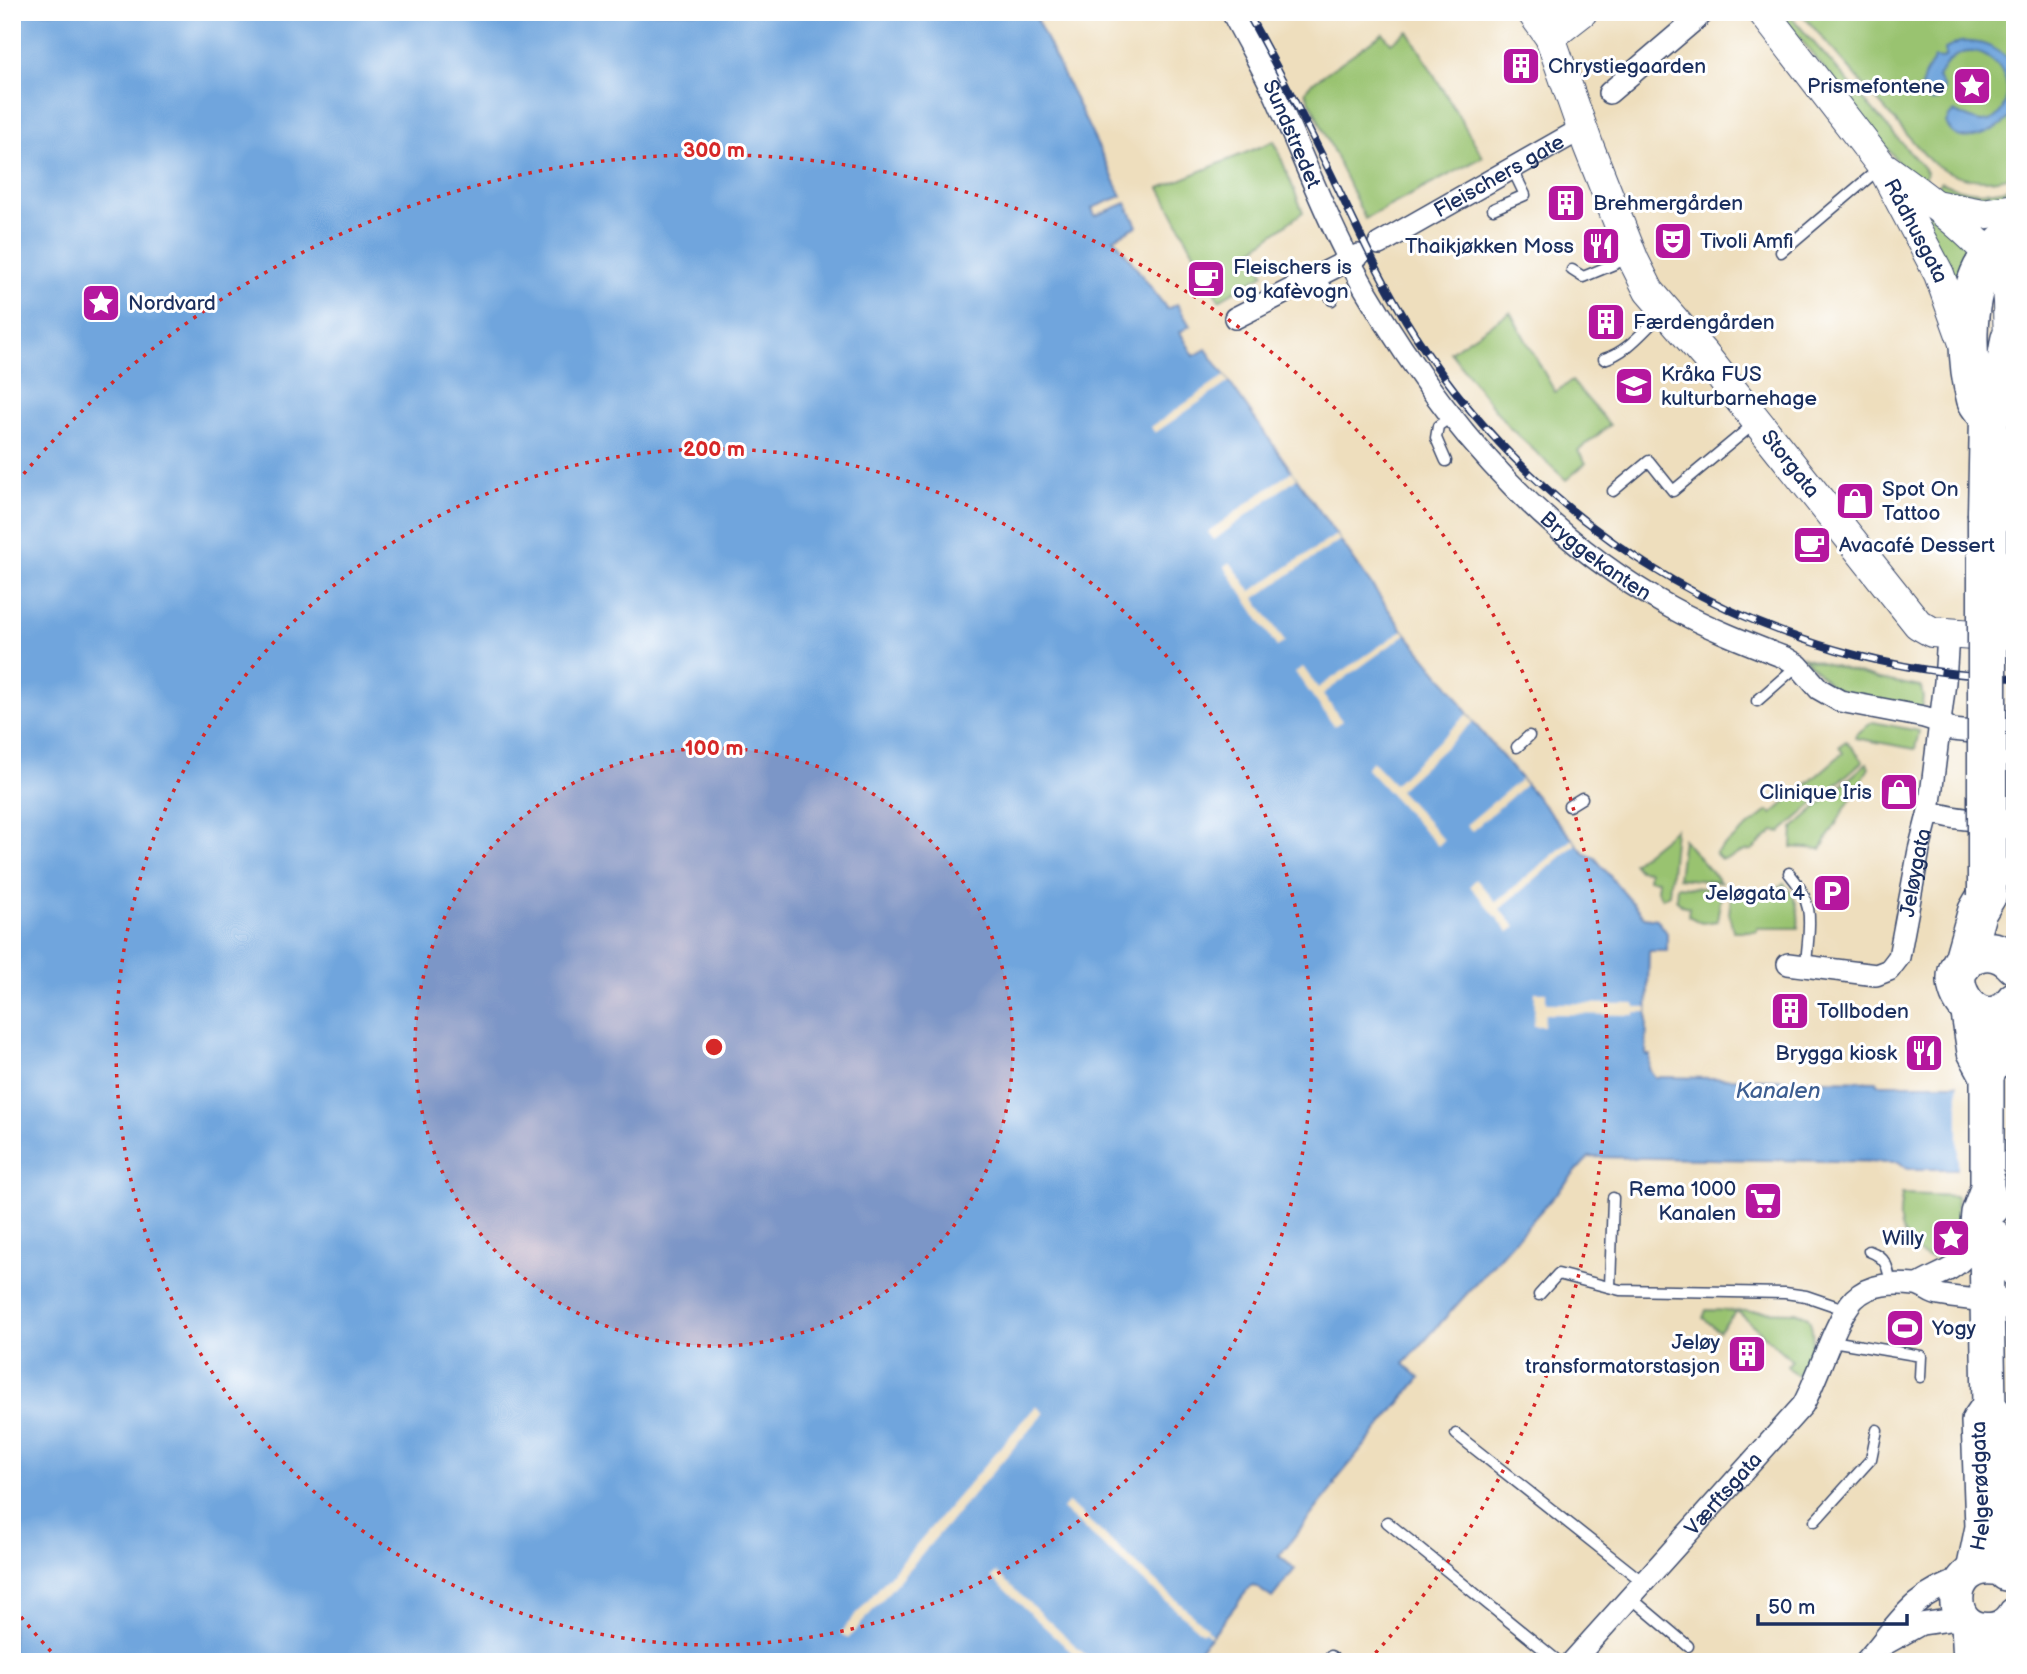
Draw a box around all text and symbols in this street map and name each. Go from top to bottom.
building icon: Chrystiegaarden [1500,45,1542,87]
place label: Chrystiegaarden [1548,54,1706,79]
place icon: Prismefontene [1951,65,1993,107]
place label: Prismefontene [1807,74,1945,99]
street label: Sundstredet [1257,76,1327,192]
street label: Fleischers gate [1429,129,1569,223]
text: 300 m [683,138,745,163]
street label: Rådhusgata [1879,175,1954,286]
building icon: Brehmergården [1545,182,1587,224]
place label: Brehmergården [1593,191,1743,216]
theatre icon: Tivoli Amfi [1652,220,1694,262]
restaurant icon: Thaikjøkken Moss [1580,225,1622,267]
place label: Tivoli Amfi [1700,229,1793,254]
place label: Thaikjøkken Moss [1405,234,1574,259]
place label: Fleischers is og kafèvogn [1233,255,1352,304]
cafe icon: Fleischers is og kafèvogn [1185,258,1227,300]
place icon: Nordvard [80,282,122,324]
place label: Nordvard [128,291,216,316]
building icon: Færdengården [1585,301,1627,343]
place label: Færdengården [1633,310,1774,335]
place label: Kråka FUS kulturbarnehage [1661,362,1817,411]
school or university icon: Kråka FUS kulturbarnehage [1613,365,1655,407]
street label: Storgata [1756,425,1825,503]
text: 200 m [683,437,745,462]
place label: Spot On Tattoo [1882,477,1959,526]
shop icon: Spot On Tattoo [1834,480,1876,522]
street label: Bryggekanten [1535,506,1656,606]
cafe icon: Avacafé Dessert [1791,524,1833,566]
place label: Avacafé Dessert [1839,533,1996,558]
text: 100 m [685,736,743,761]
shop icon: Clinique Iris [1878,771,1920,813]
place label: Clinique Iris [1759,780,1872,805]
street label: Jeløygata [1894,826,1937,919]
parking icon: Jeløgata 4 [1811,872,1853,914]
place label: Jeløgata 4 [1705,881,1805,906]
building icon: Tollboden [1769,990,1811,1032]
place label: Tollboden [1817,999,1909,1024]
restaurant icon: Brygga kiosk [1903,1032,1945,1074]
centre of rings [702,1035,726,1059]
place label: Brygga kiosk [1775,1041,1898,1066]
water label: Kanalen [1736,1077,1820,1105]
place label: Rema 1000 Kanalen [1629,1177,1736,1226]
supermarket icon: Rema 1000 Kanalen [1742,1180,1784,1222]
place icon: Willy [1930,1217,1972,1259]
place label: Willy [1882,1226,1925,1251]
sports icon: Yogy [1884,1307,1926,1349]
place label: Yogy [1931,1316,1977,1341]
place label: Jeløy transformatorstasjon [1525,1330,1721,1379]
building icon: Jeløy transformatorstasjon [1726,1333,1768,1375]
street label: Helgerødgata [1965,1421,1995,1553]
street label: Værftsgata [1679,1447,1767,1541]
scale bar [1758,1583,1906,1627]
text: 50 m [1768,1595,1815,1620]

